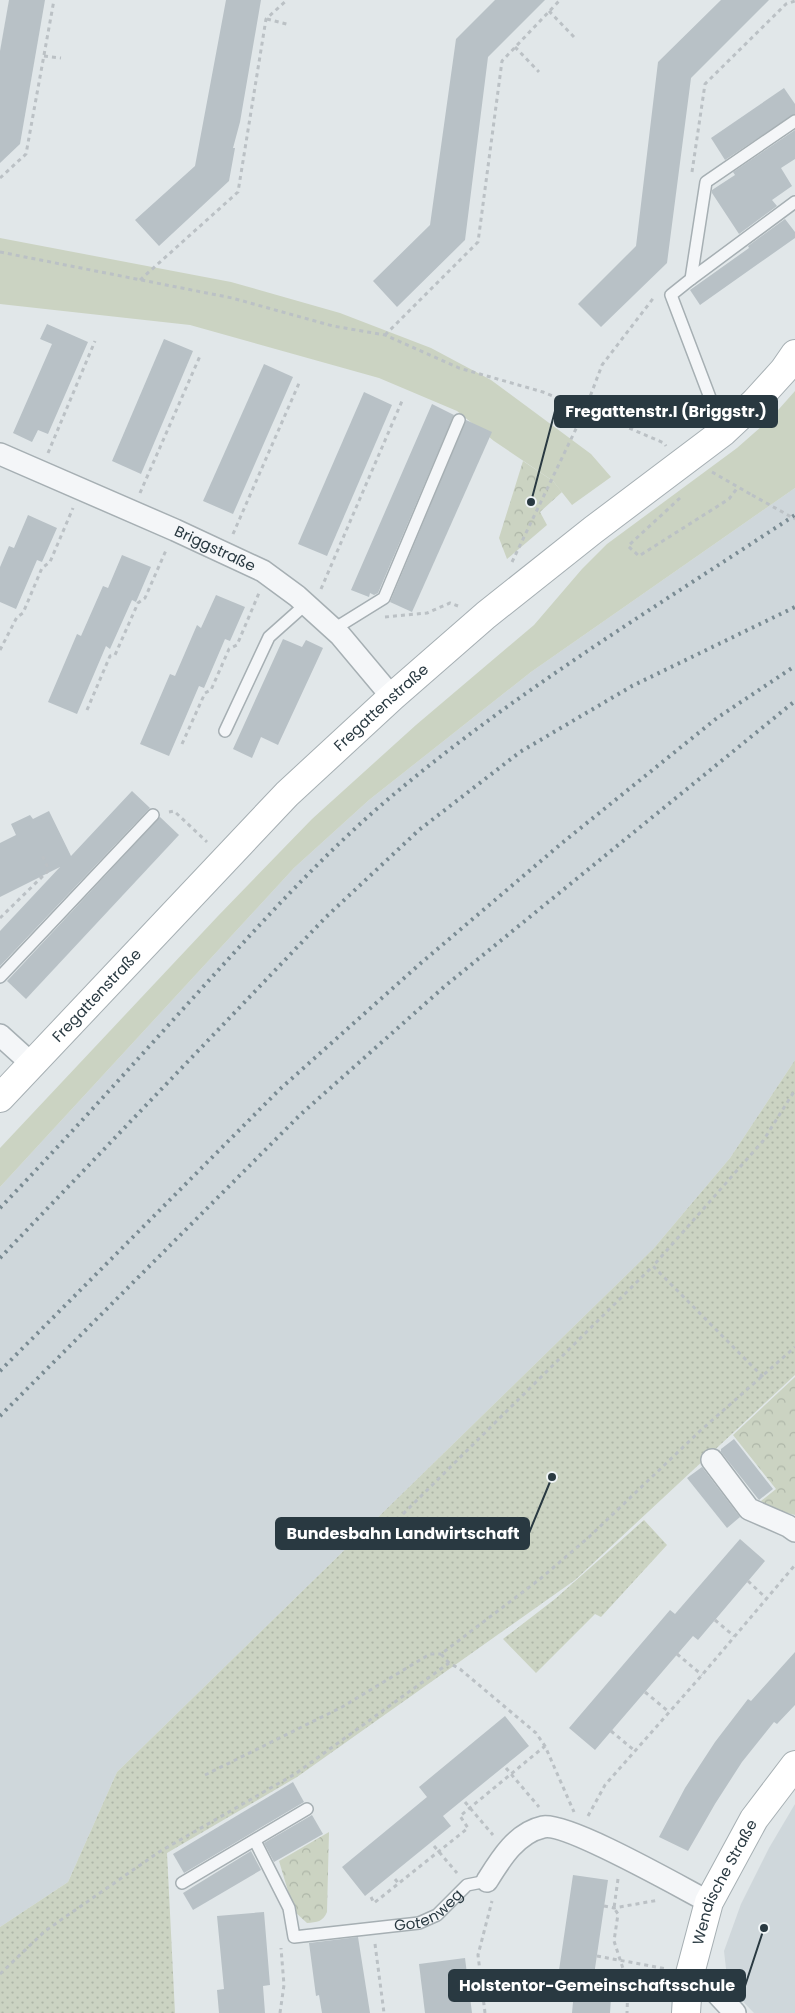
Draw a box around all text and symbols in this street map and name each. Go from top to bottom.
callout: Fregattenstr.I (Briggstr.) [555,396,777,427]
text: Fregattenstr.I (Briggstr.) [565,400,767,423]
street label: Briggstraße [171,520,259,576]
street label: Fregattenstraße [329,659,433,756]
street label: Fregattenstraße [47,944,146,1046]
callout: Bundesbahn Landwirtschaft [276,1518,529,1549]
text: Bundesbahn Landwirtschaft [286,1522,520,1545]
street label: Wendische Straße [687,1815,762,1947]
street label: Gotenweg [393,1884,467,1936]
callout: Holstentor-Gemeinschaftsschule [449,1970,745,2001]
text: Holstentor-Gemeinschaftsschule [459,1974,735,1997]

